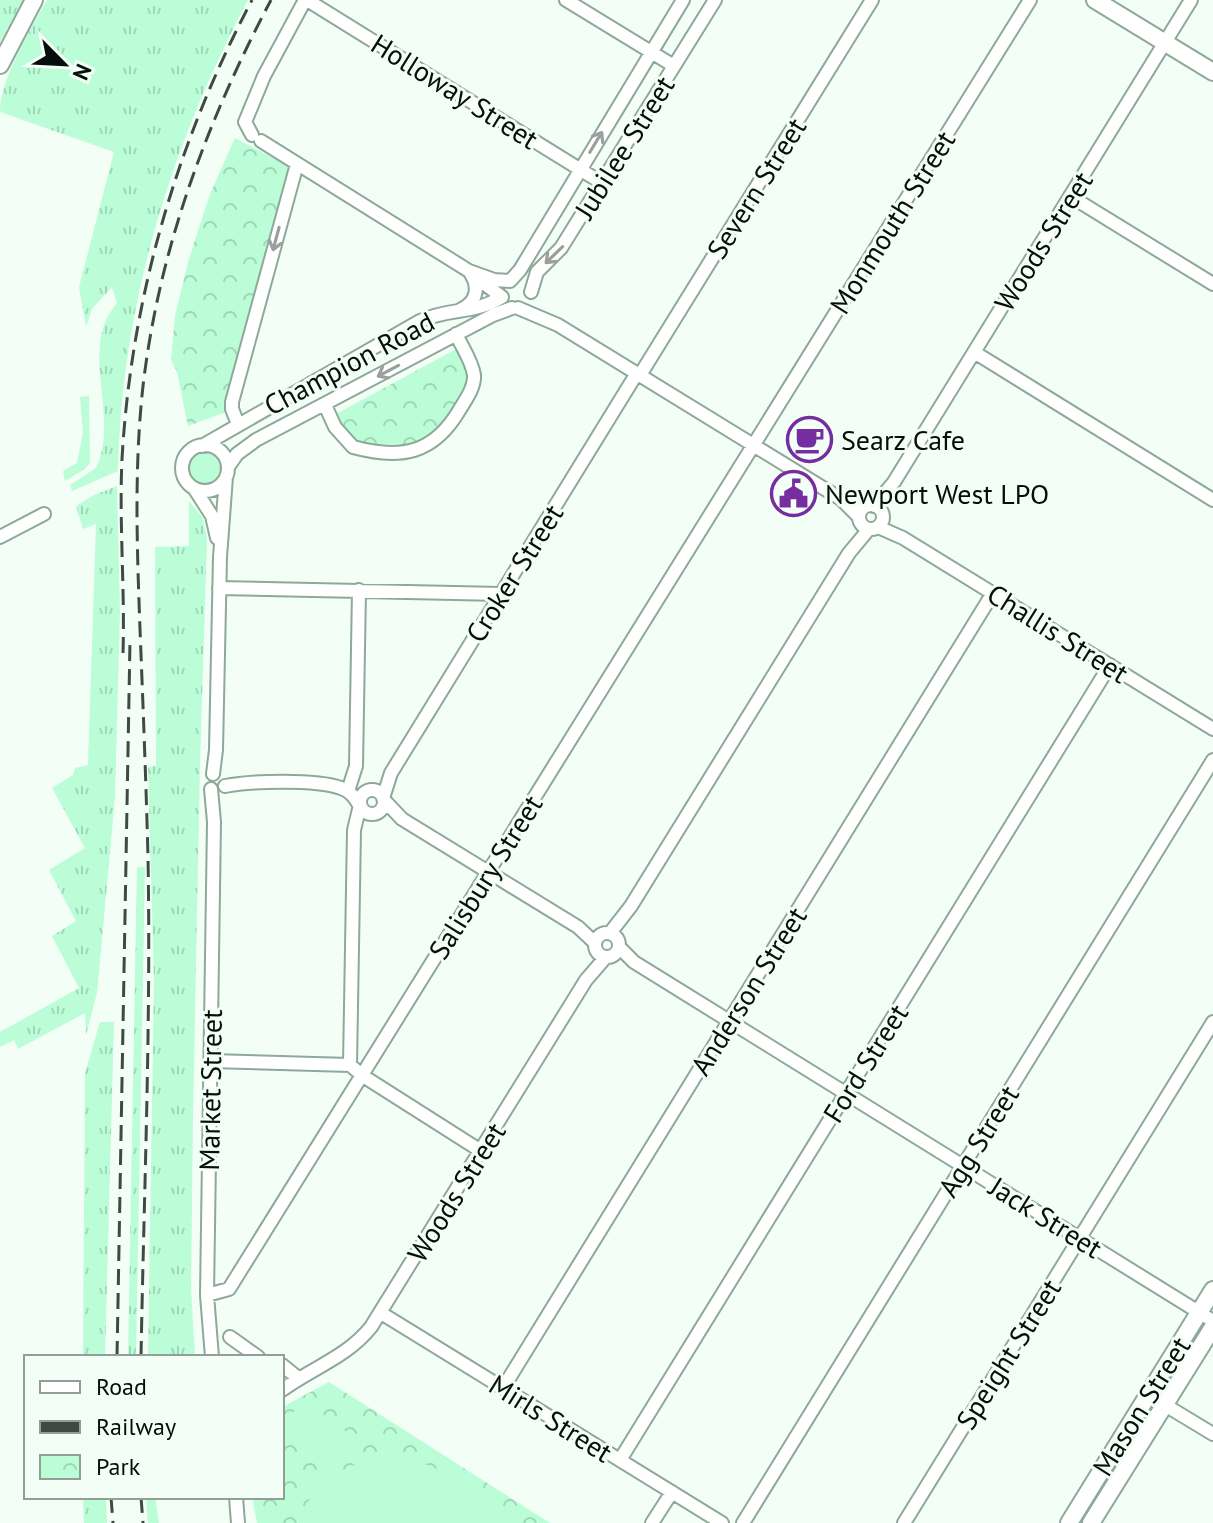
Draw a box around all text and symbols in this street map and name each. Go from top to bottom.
north arrow [24,24,104,104]
street label: Holloway Street [364,25,546,157]
text: N [67,60,98,84]
street label: Jubilee Street [565,68,683,226]
street label: Severn Street [698,110,814,266]
street label: Monmouth Street [821,123,963,320]
one-way arrow [588,131,604,154]
street label: Woods Street [985,164,1101,318]
one-way arrow [268,226,283,252]
one-way arrow [544,244,564,264]
street label: Champion Road [257,303,441,423]
one-way arrow [376,364,400,380]
cafe icon: Searz Cafe [786,415,834,463]
place label: Searz Cafe [841,421,965,458]
public building icon: Newport West LPO [770,469,818,517]
place label: Newport West LPO [825,475,1049,512]
street label: Croker Street [457,497,571,649]
street label: Challis Street [980,575,1136,691]
street label: Salisbury Street [420,787,550,966]
street label: Anderson Street [682,900,815,1082]
street label: Ford Street [814,996,916,1129]
street label: Market Street [190,1009,230,1171]
street label: Agg Street [929,1078,1027,1204]
street label: Woods Street [398,1115,514,1269]
street label: Jack Street [982,1167,1110,1266]
street label: Speight Street [947,1271,1069,1436]
street label: Mason Street [1084,1329,1199,1482]
legend [24,1355,284,1499]
street label: Mirls Street [483,1366,620,1471]
text: Road [96,1371,147,1402]
text: Railway [96,1411,176,1442]
text: Park [96,1451,141,1482]

